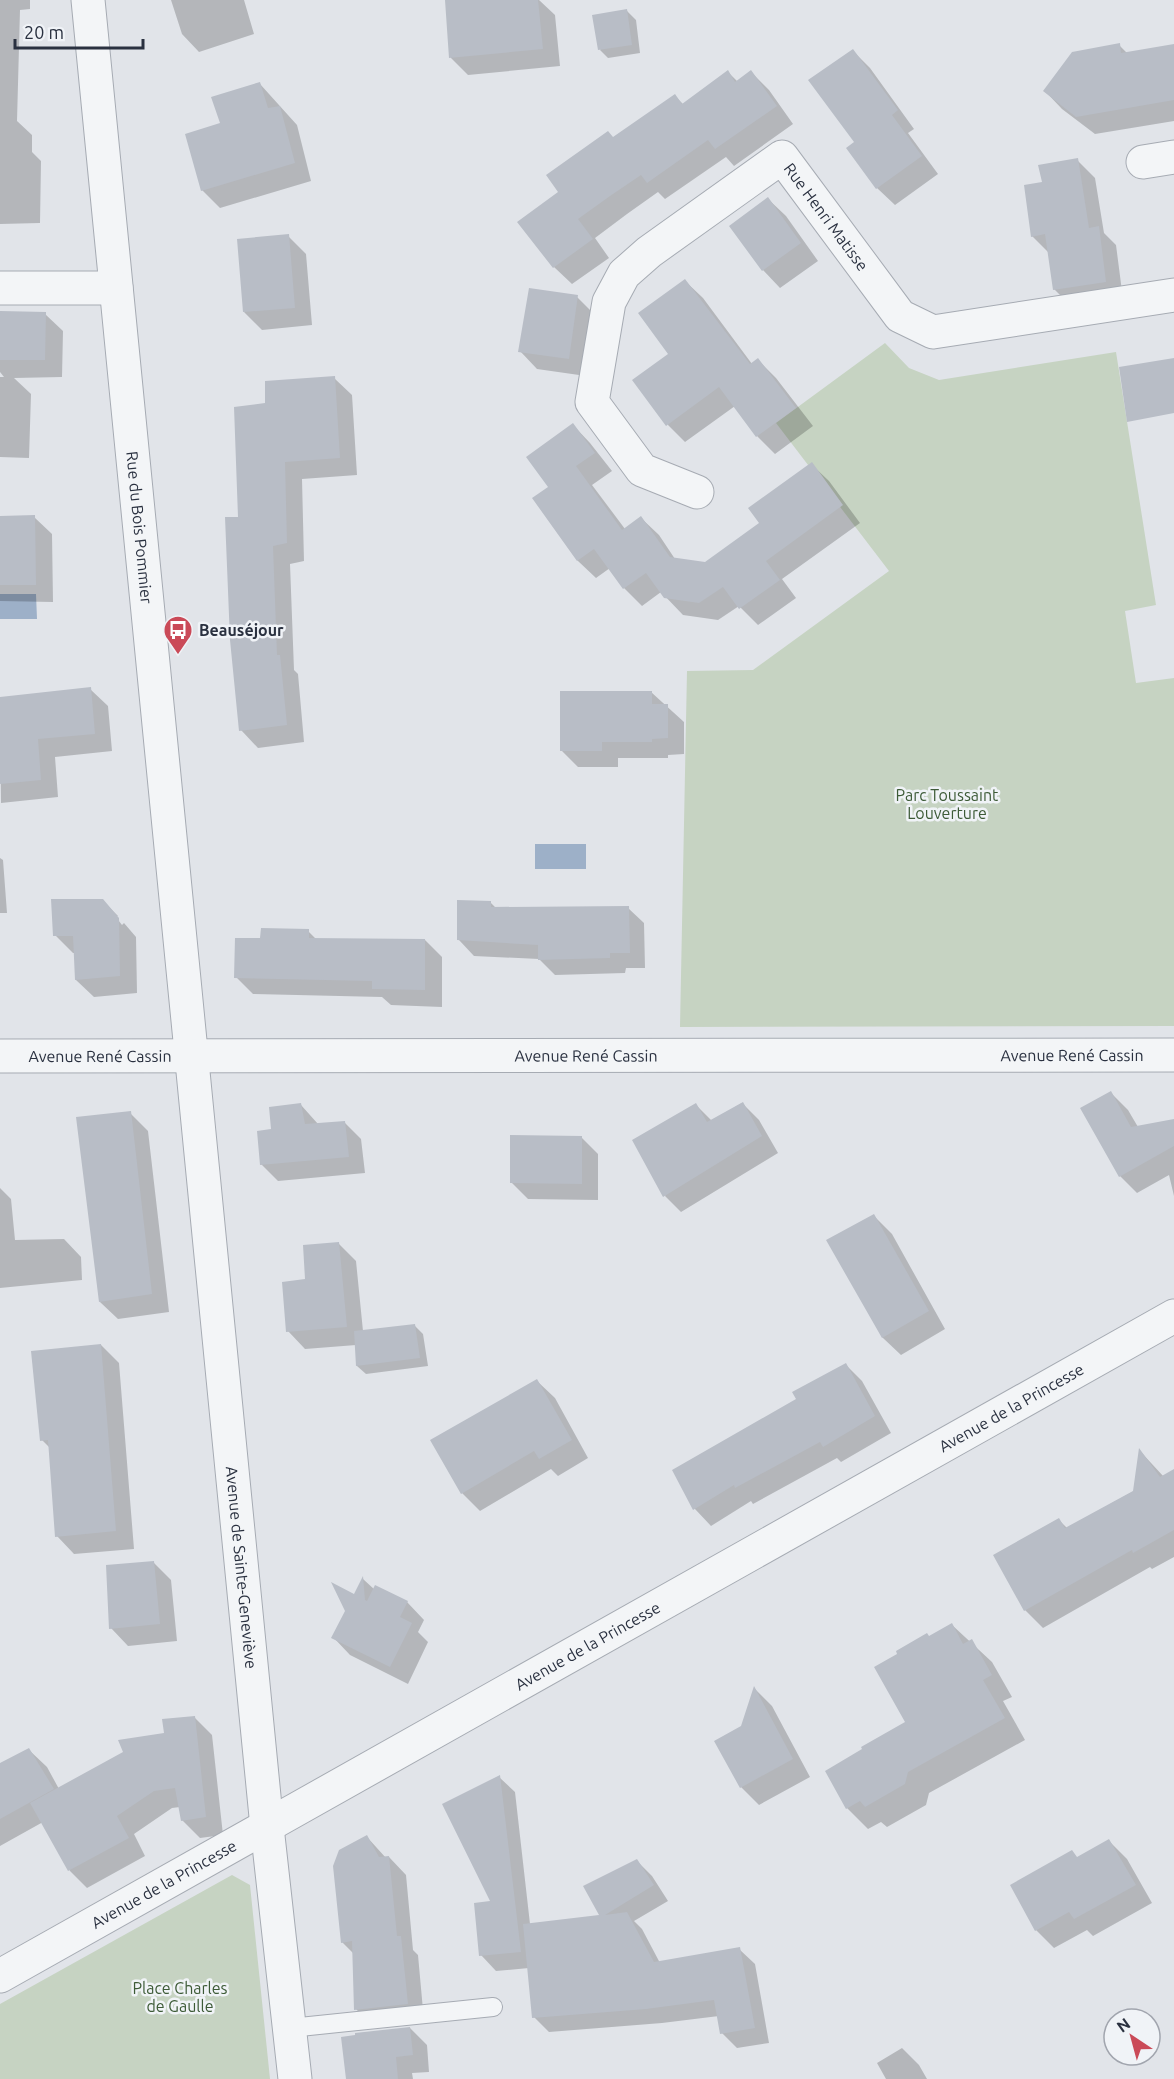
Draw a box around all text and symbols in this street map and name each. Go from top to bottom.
scale bar [15,12,142,50]
text: 20 m [24,22,64,42]
street label: Rue Henri Matisse [781,159,872,274]
street label: Rue du Bois Pommier [123,450,156,605]
bus stop icon: Beauséjour [162,614,194,656]
place label: Beauséjour [199,621,284,639]
park label: Parc Toussaint Louverture [896,786,999,822]
street label: Avenue René Cassin [514,1046,658,1065]
street label: Avenue René Cassin [1000,1046,1144,1064]
street label: Avenue René Cassin [28,1047,172,1065]
street label: Avenue de la Princesse [936,1360,1087,1455]
street label: Avenue de Sainte-Geneviève [223,1465,260,1670]
street label: Avenue de la Princesse [512,1598,663,1694]
street label: Avenue de la Princesse [88,1836,239,1932]
park label: Place Charles de Gaulle [132,1979,228,2015]
north arrow [1102,2007,1162,2067]
text: N [1113,2014,1133,2036]

